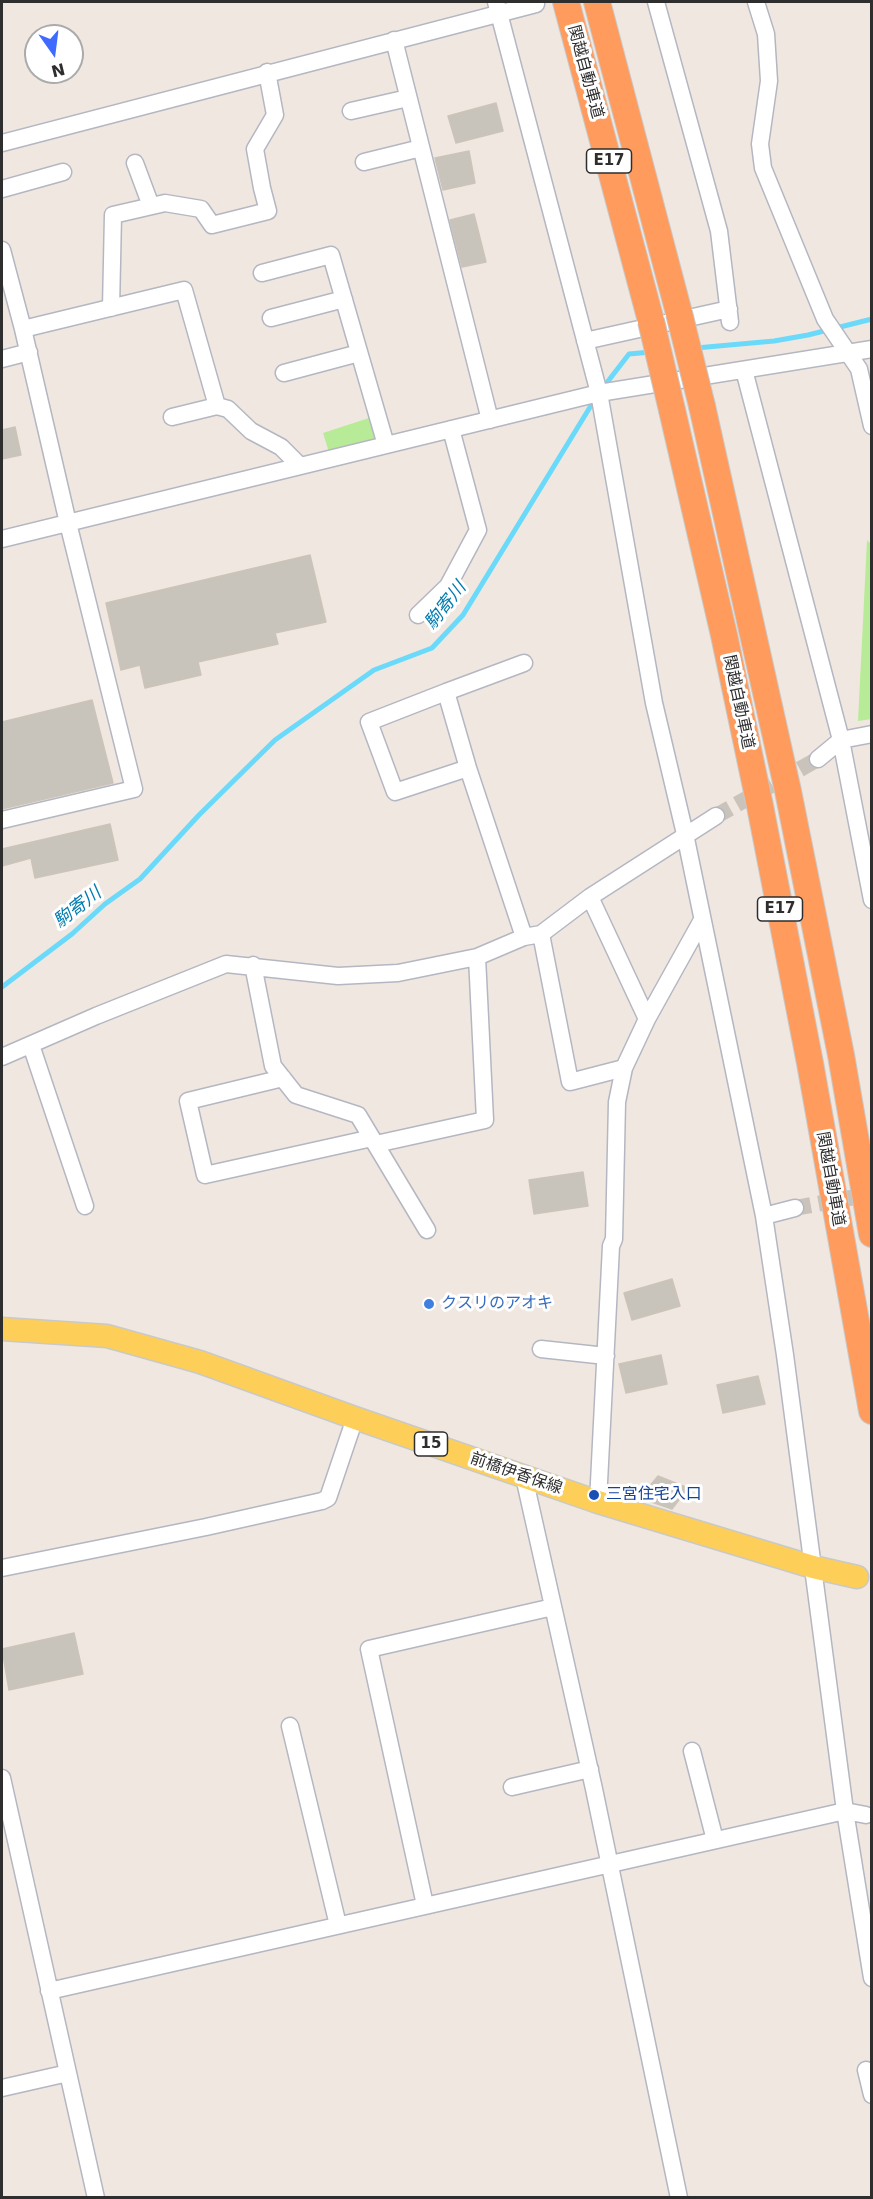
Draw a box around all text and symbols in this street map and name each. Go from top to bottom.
street label: 関越自動車道 [563,23,607,121]
north arrow [24,24,84,84]
text: N [49,59,67,81]
road number: E17 [586,149,632,173]
water label: 駒寄川 [421,578,471,634]
street label: 関越自動車道 [719,653,757,751]
water label: 駒寄川 [50,883,106,933]
road number: E17 [758,897,802,921]
street label: 関越自動車道 [812,1130,848,1228]
place label: クスリのアオキ [441,1294,553,1314]
marker: クスリのアオキ [422,1297,436,1311]
road number: 15 [414,1432,448,1456]
street label: 前橋伊香保線 [467,1449,565,1499]
place label: 三宮住宅入口 [606,1485,702,1505]
marker: 三宮住宅入口 [587,1488,601,1502]

